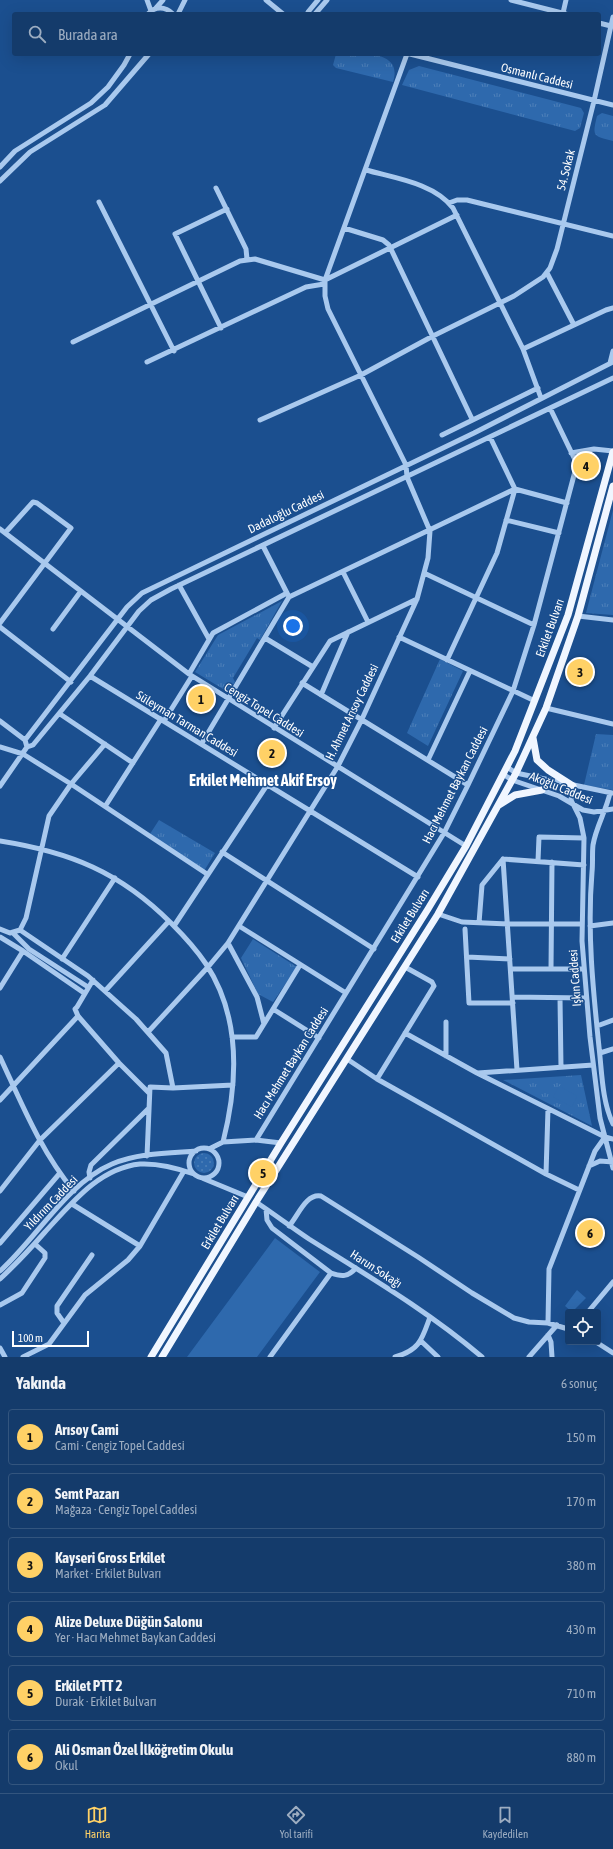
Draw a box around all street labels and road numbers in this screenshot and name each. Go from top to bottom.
street label: Osmanlı Caddesi [500,60,574,92]
street label: 54. Sokak [554,147,578,192]
street label: Dadaloğlu Caddesi [246,488,326,536]
street label: Erkilet Bulvarı [533,597,567,659]
street label: H. Ahmet Arısoy Caddesi [323,662,381,762]
street label: Cengiz Topel Caddesi [221,680,307,740]
street label: Süleyman Tarman Caddesi [134,688,240,760]
street label: Hacı Mehmet Baykan Caddesi [419,724,491,846]
street label: Akoğlu Caddesi [527,769,595,807]
street label: Erkilet Bulvarı [388,886,432,946]
street label: Işkın Caddesi [566,949,584,1007]
street label: Hacı Mehmet Baykan Caddesi [251,1004,331,1122]
street label: Yıldırım Caddesi [21,1173,81,1233]
street label: Erkilet Bulvarı [198,1192,242,1252]
street label: Harun Sokağı [348,1247,404,1291]

